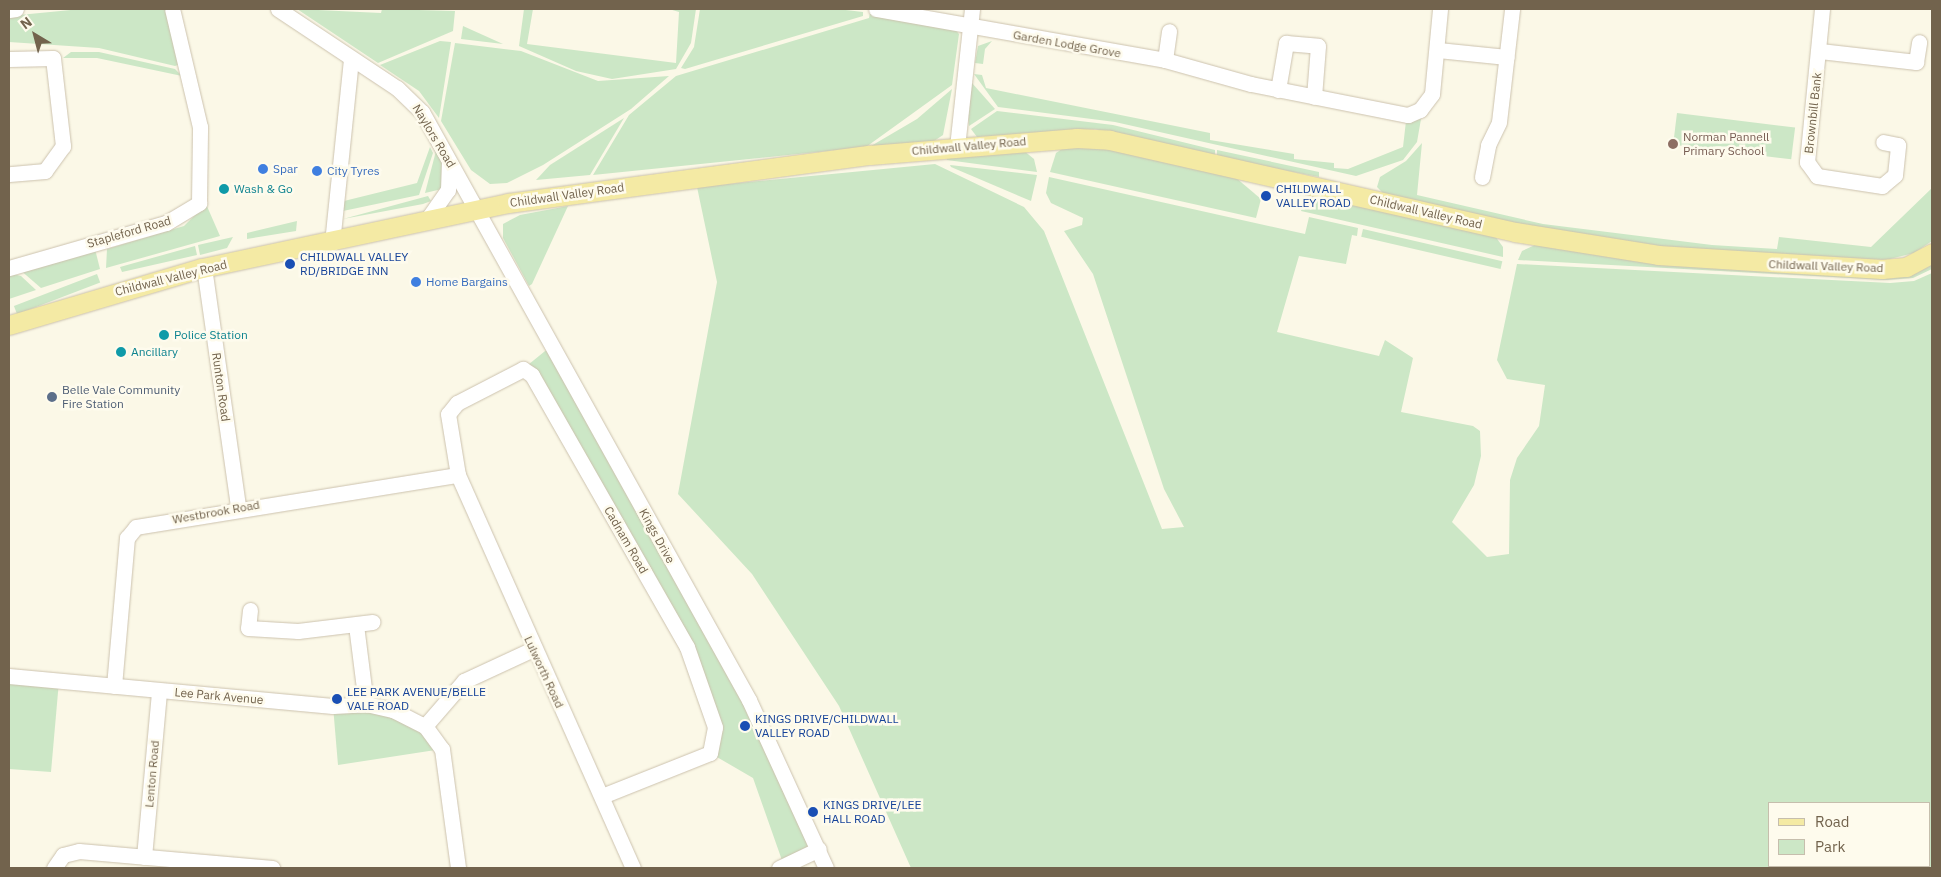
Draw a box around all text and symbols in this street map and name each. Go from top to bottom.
north arrow [10,10,60,60]
text: N [17,13,35,33]
street label: Garden Lodge Grove [1012,27,1122,61]
street label: Brownbill Bank [1802,72,1824,154]
street label: Naylors Road [409,102,459,170]
place label: Norman Pannell Primary School [1683,130,1769,158]
street label: Childwall Valley Road [911,134,1027,158]
marker: Norman Pannell Primary School [1667,138,1679,150]
place label: Spar [273,162,298,176]
marker: Spar [257,163,269,175]
place label: City Tyres [327,164,380,178]
marker: City Tyres [311,165,323,177]
street label: Childwall Valley Road [509,180,625,210]
place label: Wash & Go [234,182,293,196]
place label: CHILDWALL VALLEY ROAD [1276,182,1351,210]
marker: Wash & Go [218,183,230,195]
marker: CHILDWALL VALLEY ROAD [1260,190,1272,202]
street label: Childwall Valley Road [1368,192,1484,232]
street label: Stapleford Road [85,213,173,251]
place label: CHILDWALL VALLEY RD/BRIDGE INN [300,250,408,278]
street label: Childwall Valley Road [113,257,229,299]
street label: Childwall Valley Road [1768,257,1884,275]
marker: CHILDWALL VALLEY RD/BRIDGE INN [284,258,296,270]
place label: Home Bargains [426,275,508,289]
marker: Home Bargains [410,276,422,288]
place label: Police Station [174,328,248,342]
marker: Police Station [158,329,170,341]
place label: Ancillary [131,345,178,359]
marker: Ancillary [115,346,127,358]
street label: Runton Road [209,352,233,422]
place label: Belle Vale Community Fire Station [62,383,180,411]
marker: Belle Vale Community Fire Station [46,391,58,403]
street label: Westbrook Road [171,497,261,527]
street label: Cadnam Road [601,504,651,576]
street label: Kings Drive [636,506,678,566]
street label: Lulworth Road [521,634,567,710]
street label: Lee Park Avenue [174,685,264,707]
place label: LEE PARK AVENUE/BELLE VALE ROAD [347,685,486,713]
marker: LEE PARK AVENUE/BELLE VALE ROAD [331,693,343,705]
place label: KINGS DRIVE/CHILDWALL VALLEY ROAD [755,712,898,740]
marker: KINGS DRIVE/CHILDWALL VALLEY ROAD [739,720,751,732]
street label: Lenton Road [142,740,162,808]
place label: KINGS DRIVE/LEE HALL ROAD [823,798,921,826]
legend [1768,802,1931,867]
marker: KINGS DRIVE/LEE HALL ROAD [807,806,819,818]
text: Road [1815,812,1850,831]
text: Park [1815,837,1845,856]

